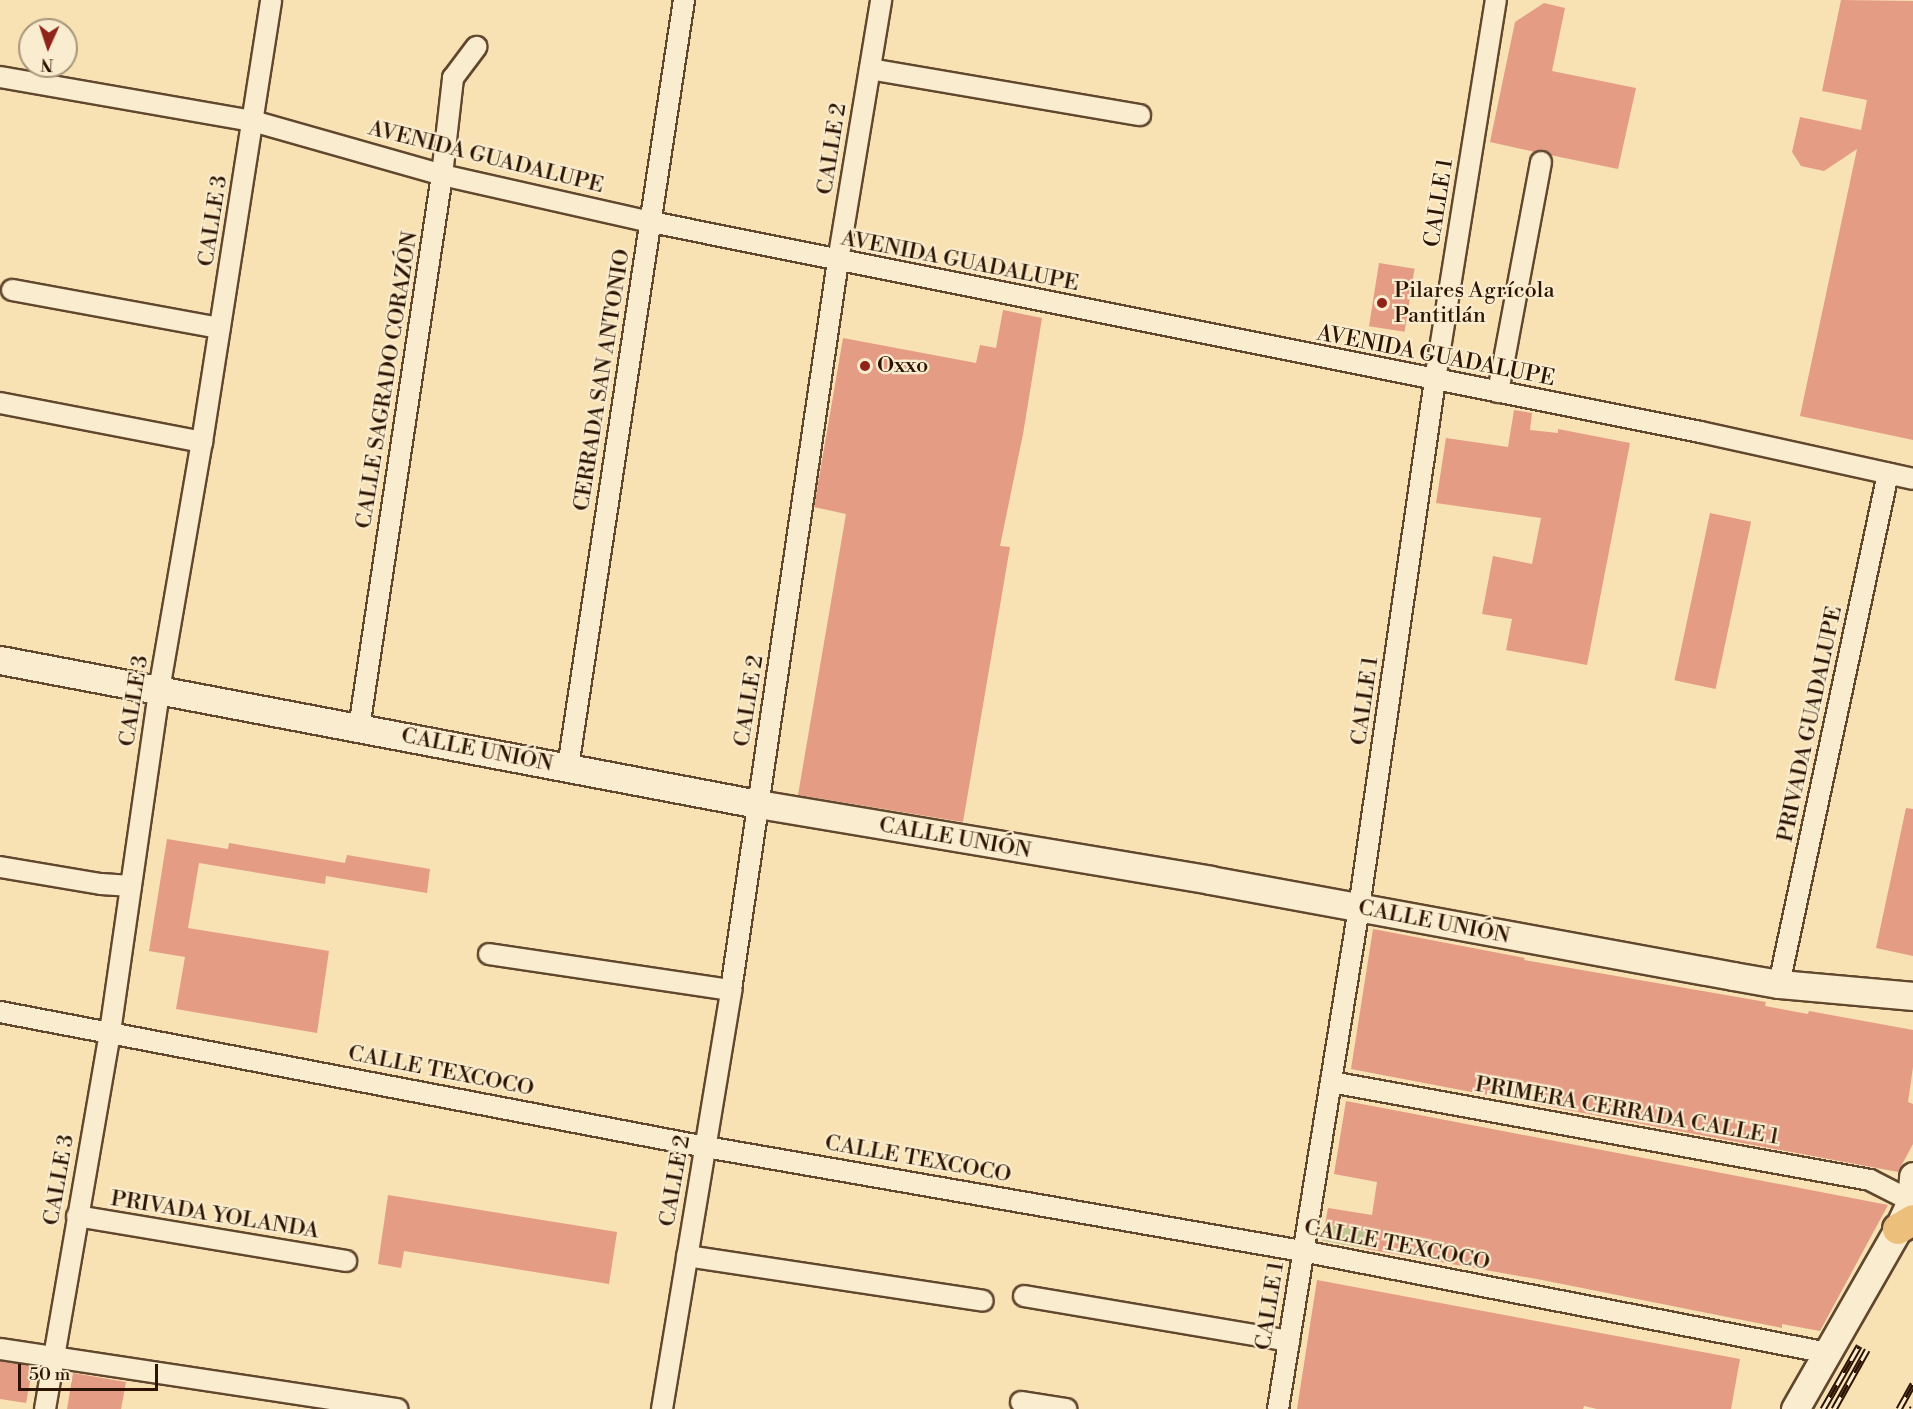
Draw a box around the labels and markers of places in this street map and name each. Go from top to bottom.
place label: Pilares Agrícola Pantitlán [1394,277,1555,328]
marker: Pilares Agrícola Pantitlán [1375,296,1389,310]
place label: Oxxo [877,353,928,379]
marker: Oxxo [858,359,872,373]

